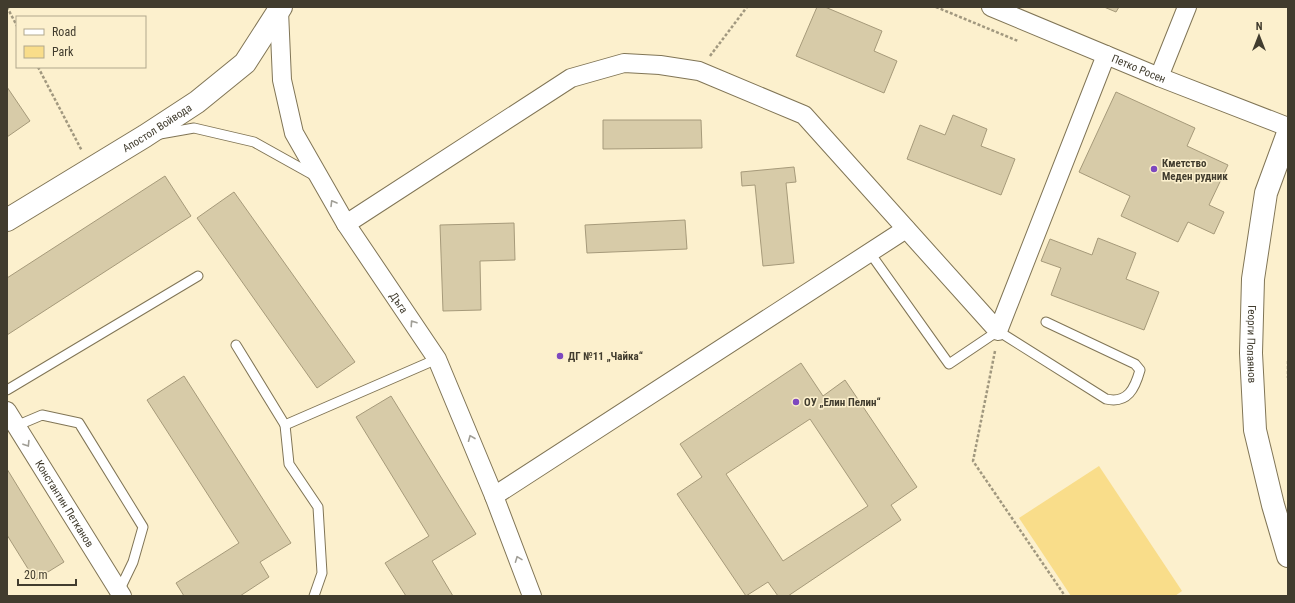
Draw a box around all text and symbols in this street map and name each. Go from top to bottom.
legend [16,16,146,68]
north arrow [1239,16,1279,56]
text: N [1256,20,1263,33]
text: Road [52,25,76,39]
text: Park [52,45,74,59]
street label: Петко Росен [1110,52,1168,85]
street label: Апостол Войвода [120,101,194,155]
place label: Кметство Меден рудник [1162,157,1228,183]
marker: Кметство Меден рудник [1149,164,1159,174]
one-way arrow [331,200,338,207]
street label: Дъга [387,290,411,316]
street label: Георги Попаянов [1244,305,1259,383]
one-way arrow [411,320,418,327]
place label: ДГ №11 „Чайка“ [568,350,643,363]
marker: ДГ №11 „Чайка“ [555,351,565,361]
place label: ОУ „Елин Пелин“ [804,396,881,409]
marker: ОУ „Елин Пелин“ [791,397,801,407]
one-way arrow [468,435,476,443]
one-way arrow [23,440,30,447]
street label: Константин Петканов [33,458,96,550]
one-way arrow [515,556,523,563]
scale bar [18,561,76,587]
text: 20 m [24,568,48,582]

